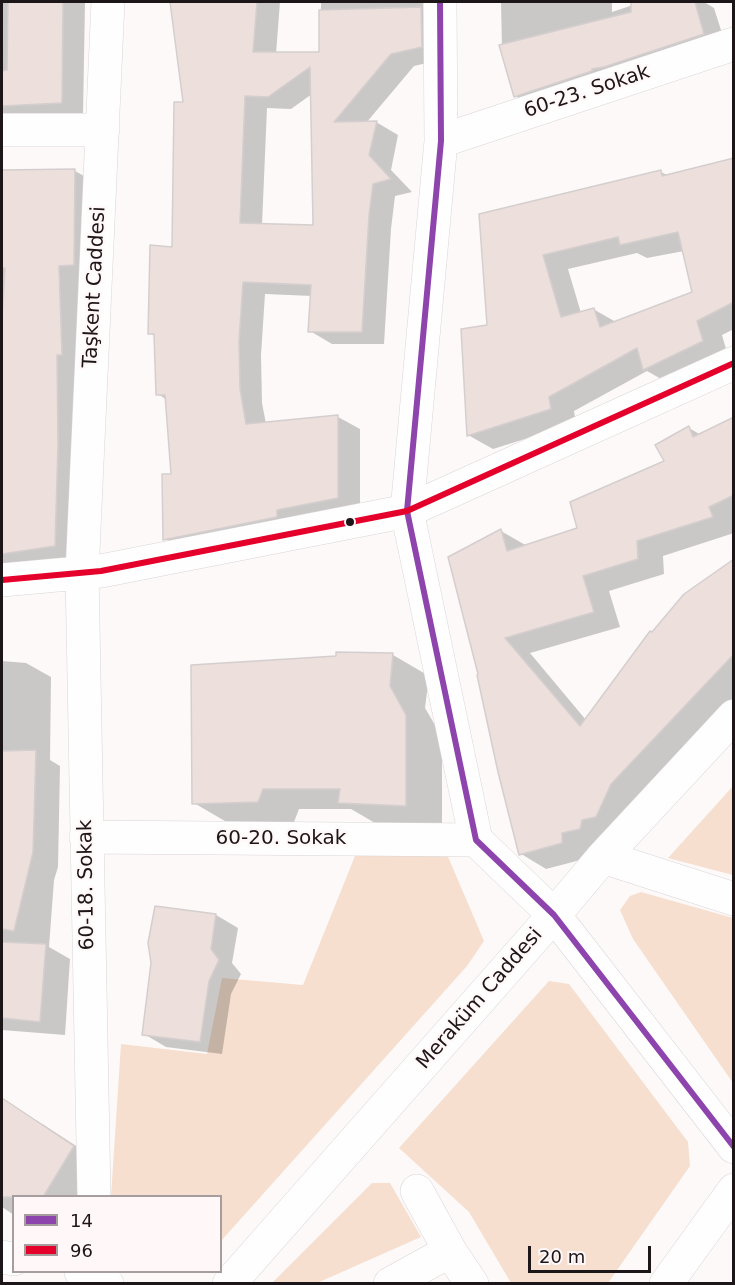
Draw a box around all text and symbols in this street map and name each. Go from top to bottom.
street label: 60-23. Sokak [521,60,653,124]
street label: Taşkent Caddesi [79,206,111,368]
unlabelled marker [344,516,356,528]
street label: 60-18. Sokak [74,819,100,951]
street label: 60-20. Sokak [216,827,346,851]
street label: Meraküm Caddesi [412,923,548,1075]
legend [12,1195,222,1273]
text: 14 [70,1210,93,1231]
scale bar [531,1234,654,1272]
text: 96 [70,1240,93,1261]
text: 20 m [539,1246,585,1267]

